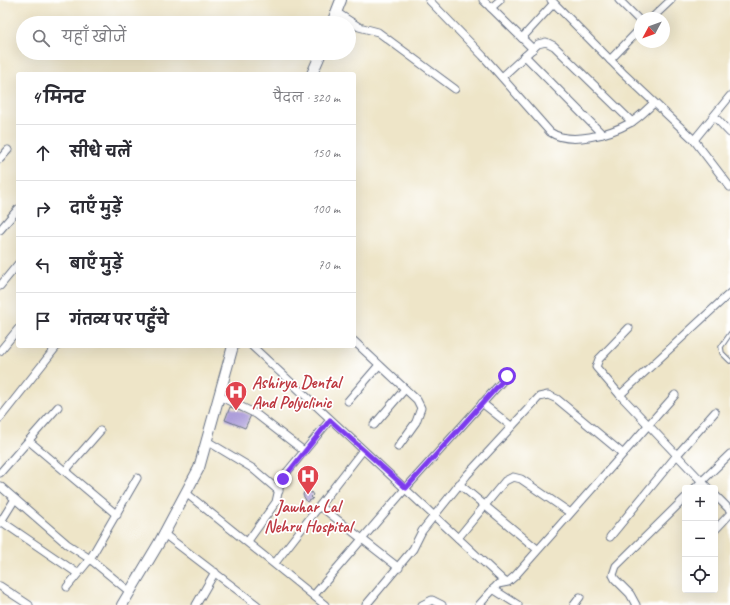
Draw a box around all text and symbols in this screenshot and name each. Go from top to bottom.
north arrow [634,12,670,48]
search box [16,16,356,60]
icon: search [30,27,52,49]
text: यहाँ खोजें [62,28,126,47]
text: 4 मिनट [32,87,85,108]
text: पैदल · 320 m [273,90,340,106]
icon: ahead [32,142,54,164]
text: सीधे चलें [70,143,131,162]
text: 150 m [312,145,340,161]
icon: right [32,198,54,220]
text: दाएँ मुड़ें [70,199,122,218]
text: 100 m [312,201,340,217]
icon: left [32,254,54,276]
text: बाएँ मुड़ें [70,255,122,274]
text: 70 m [318,257,340,273]
icon: arrive [32,310,54,332]
text: गंतव्य पर पहुँचे [70,311,168,330]
route start [498,367,516,385]
place label: Ashirya Dental And Polyclinic [252,372,344,413]
hospital icon: Ashirya Dental And Polyclinic [223,379,249,412]
hospital icon: Jawhar Lal Nehru Hospital [295,463,321,496]
route end [274,470,292,488]
map controls [682,485,718,593]
button: + [682,485,718,521]
place label: Jawhar Lal Nehru Hospital [264,496,355,537]
button: − [682,521,718,557]
button: locate [682,557,718,593]

